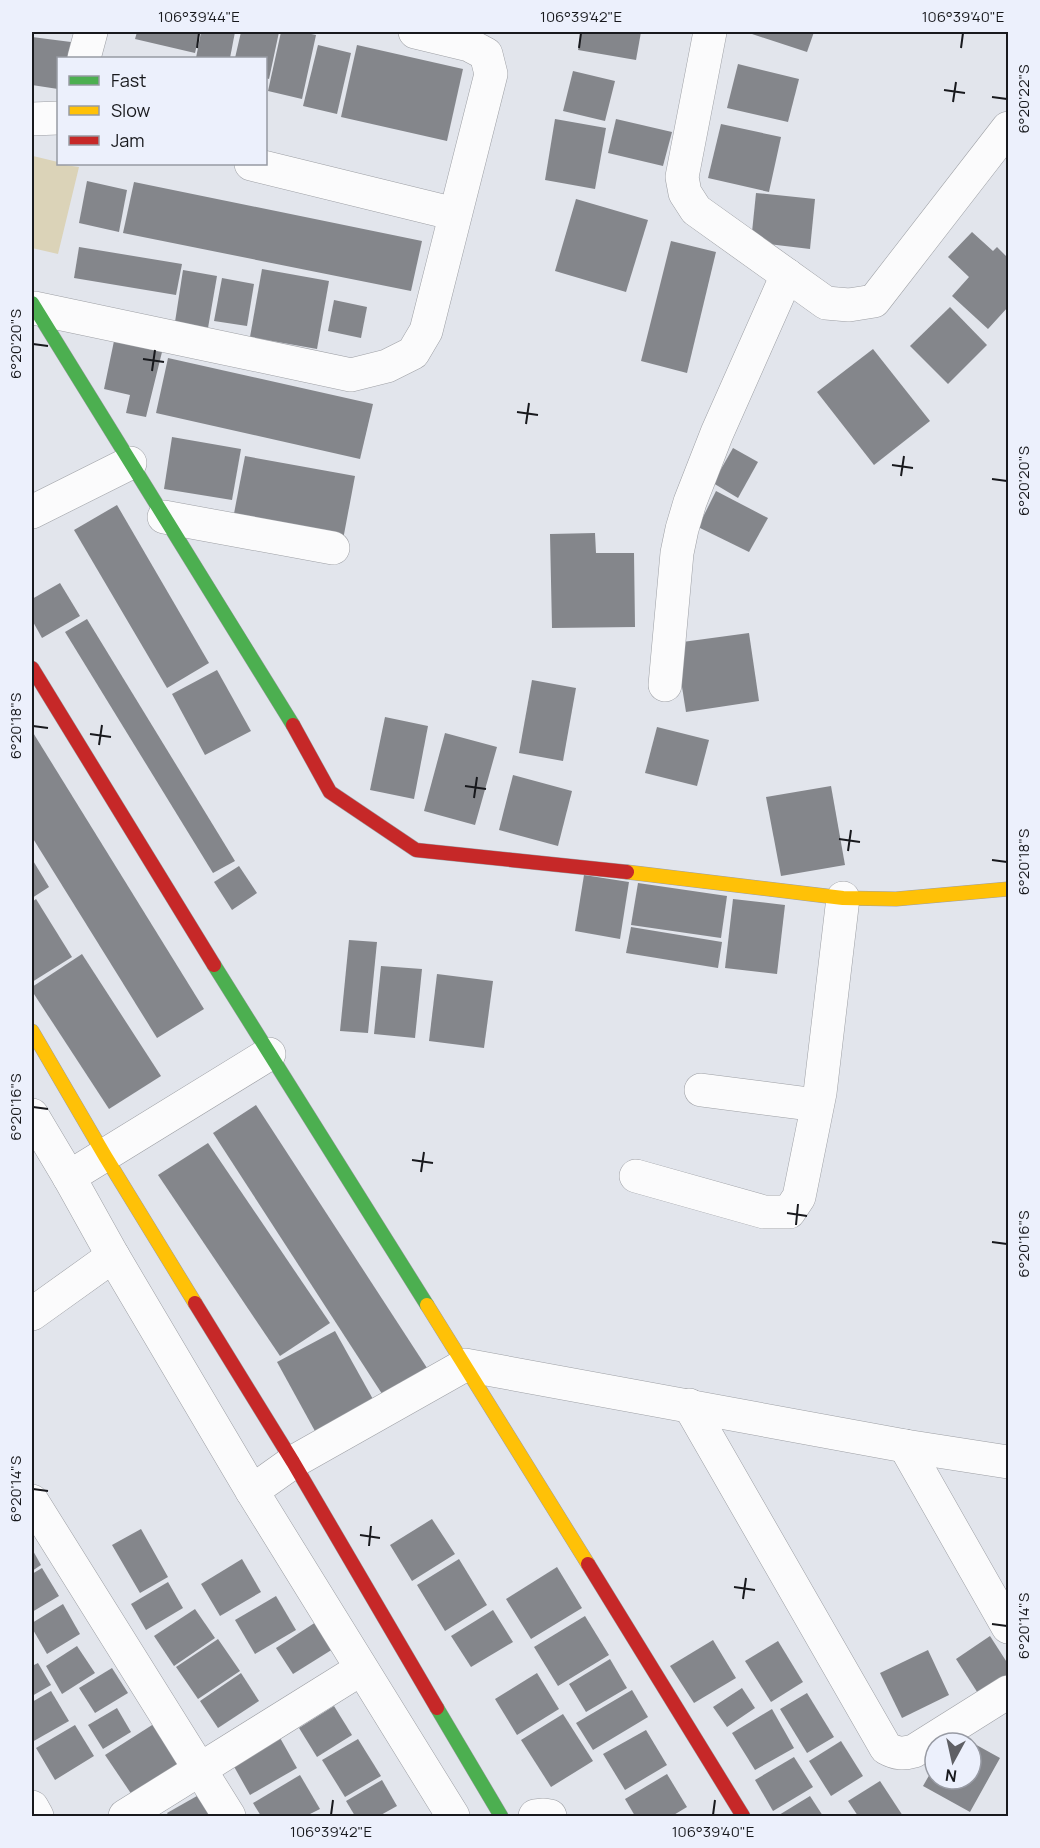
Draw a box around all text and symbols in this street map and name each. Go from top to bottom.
text: 106°39'44"E [158,6,240,27]
text: 106°39'42"E [540,6,622,27]
text: 106°39'40"E [922,6,1004,27]
legend [57,57,267,165]
text: 6°20'22"S [1013,64,1034,134]
text: Fast [111,68,146,92]
text: Slow [111,98,151,122]
text: Jam [111,128,145,152]
text: 6°20'20"S [5,309,26,379]
text: 6°20'20"S [1013,446,1034,516]
text: 6°20'18"S [5,693,26,759]
text: 6°20'18"S [1013,829,1034,895]
text: 6°20'16"S [5,1073,26,1141]
text: 6°20'16"S [1013,1210,1034,1278]
text: 6°20'14"S [5,1456,26,1522]
text: 6°20'14"S [1013,1593,1034,1659]
north arrow [923,1731,983,1791]
text: N [944,1764,958,1788]
text: 106°39'42"E [290,1821,372,1842]
text: 106°39'40"E [672,1821,754,1842]

